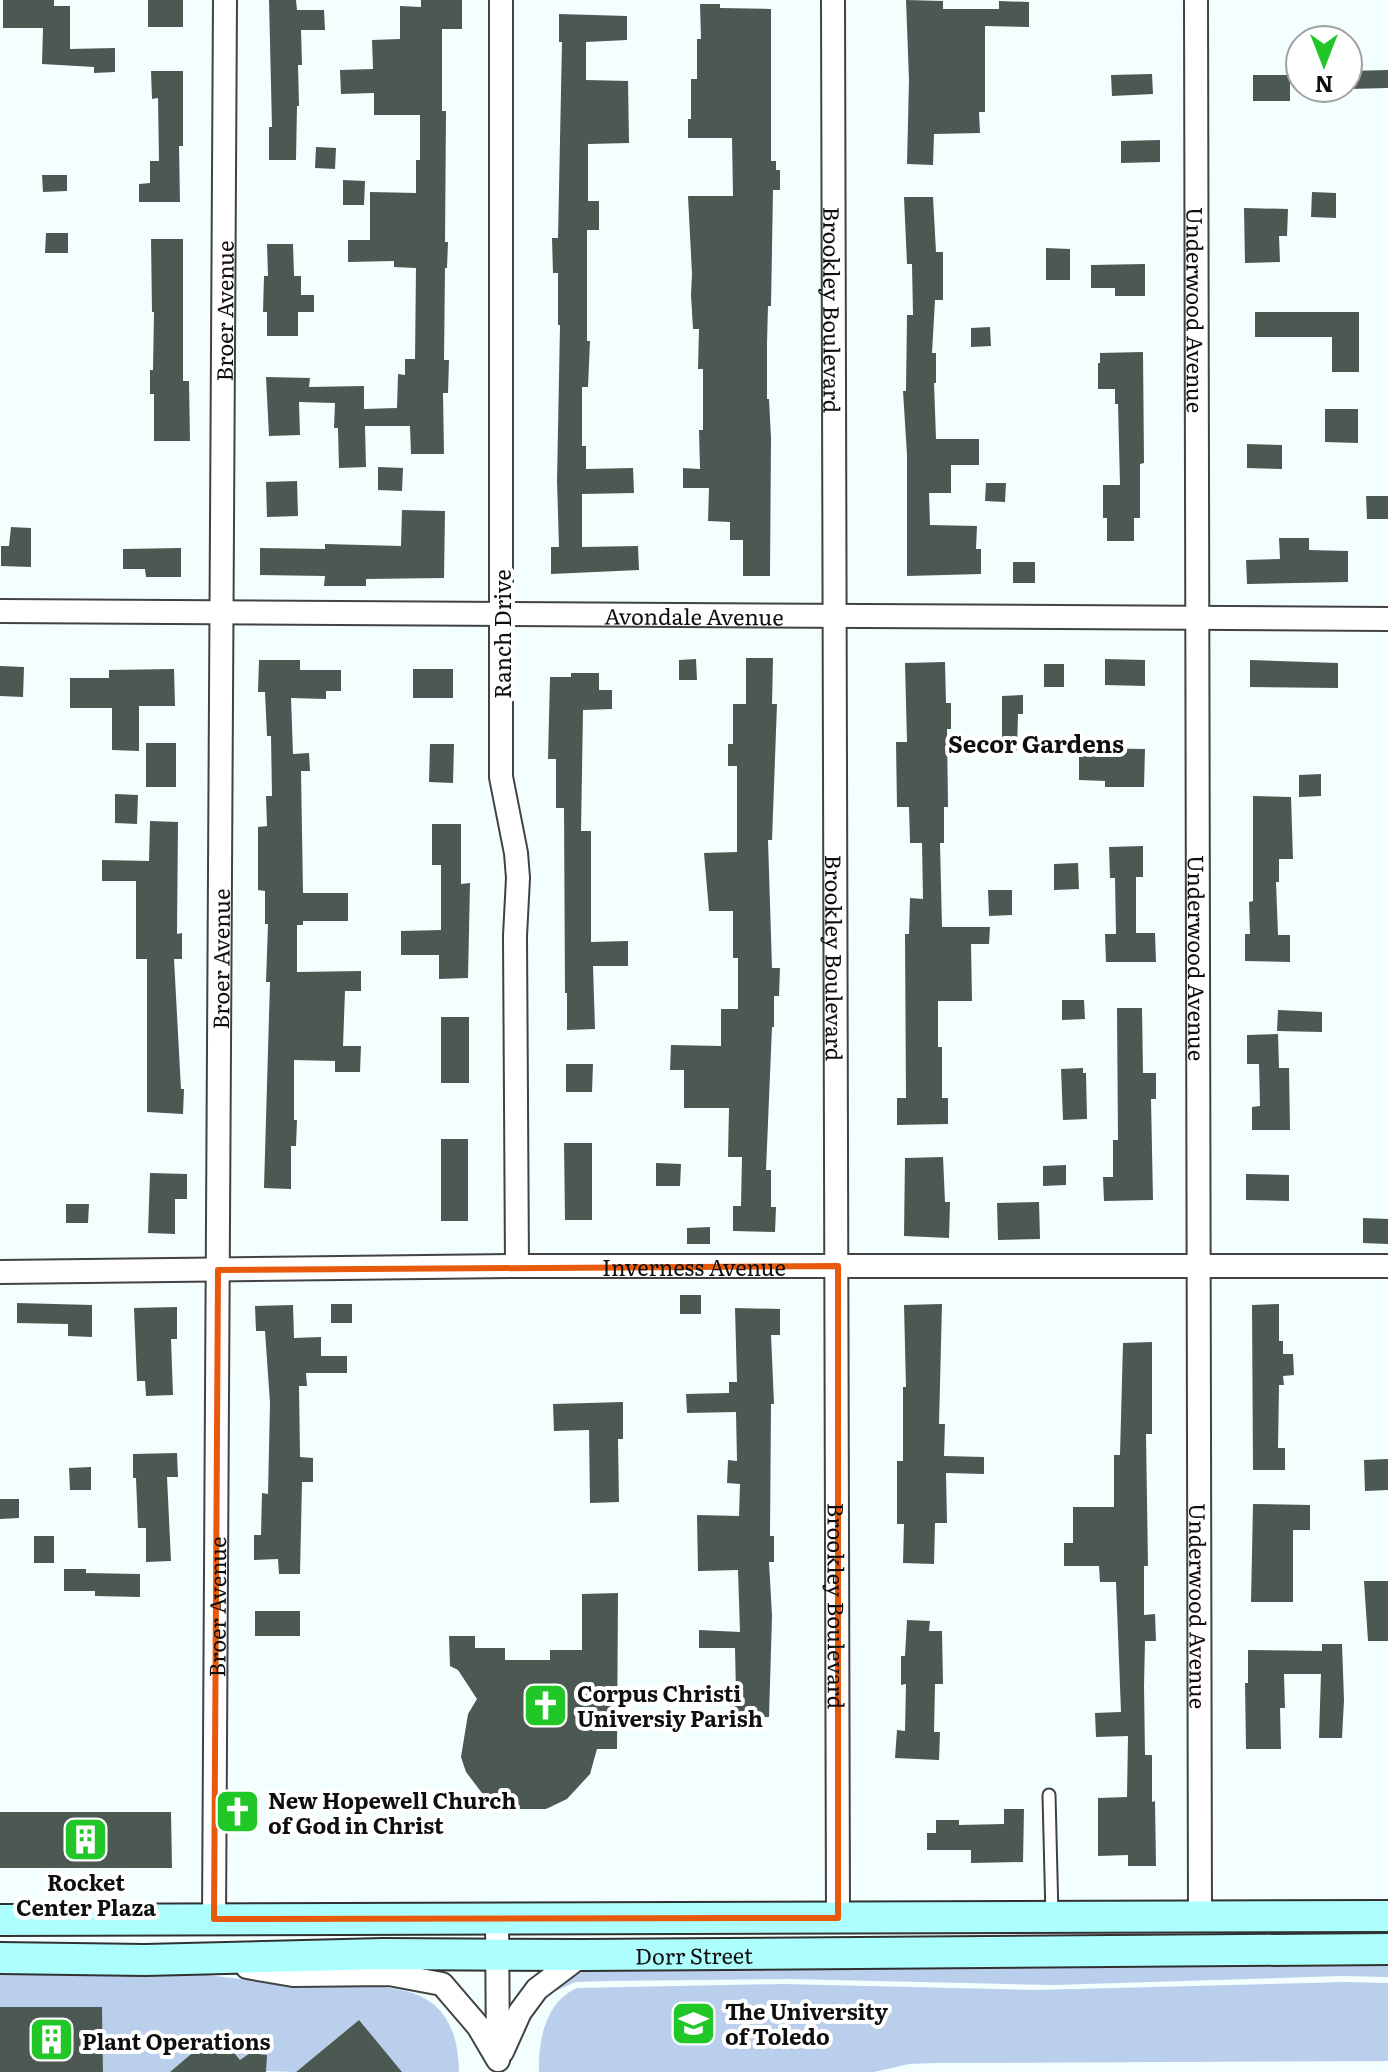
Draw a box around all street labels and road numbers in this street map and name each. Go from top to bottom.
street label: Brookley Boulevard [817,207,850,413]
street label: Underwood Avenue [1180,207,1213,413]
street label: Broer Avenue [206,240,240,382]
street label: Ranch Drive [485,569,518,699]
street label: Avondale Avenue [604,598,784,632]
street label: Brookley Boulevard [819,855,852,1061]
street label: Underwood Avenue [1181,855,1215,1061]
street label: Broer Avenue [203,888,236,1030]
street label: Inverness Avenue [602,1250,786,1283]
street label: Brookley Boulevard [821,1503,854,1709]
street label: Underwood Avenue [1183,1503,1216,1709]
street label: Broer Avenue [199,1536,233,1678]
street label: Dorr Street [635,1937,753,1971]

